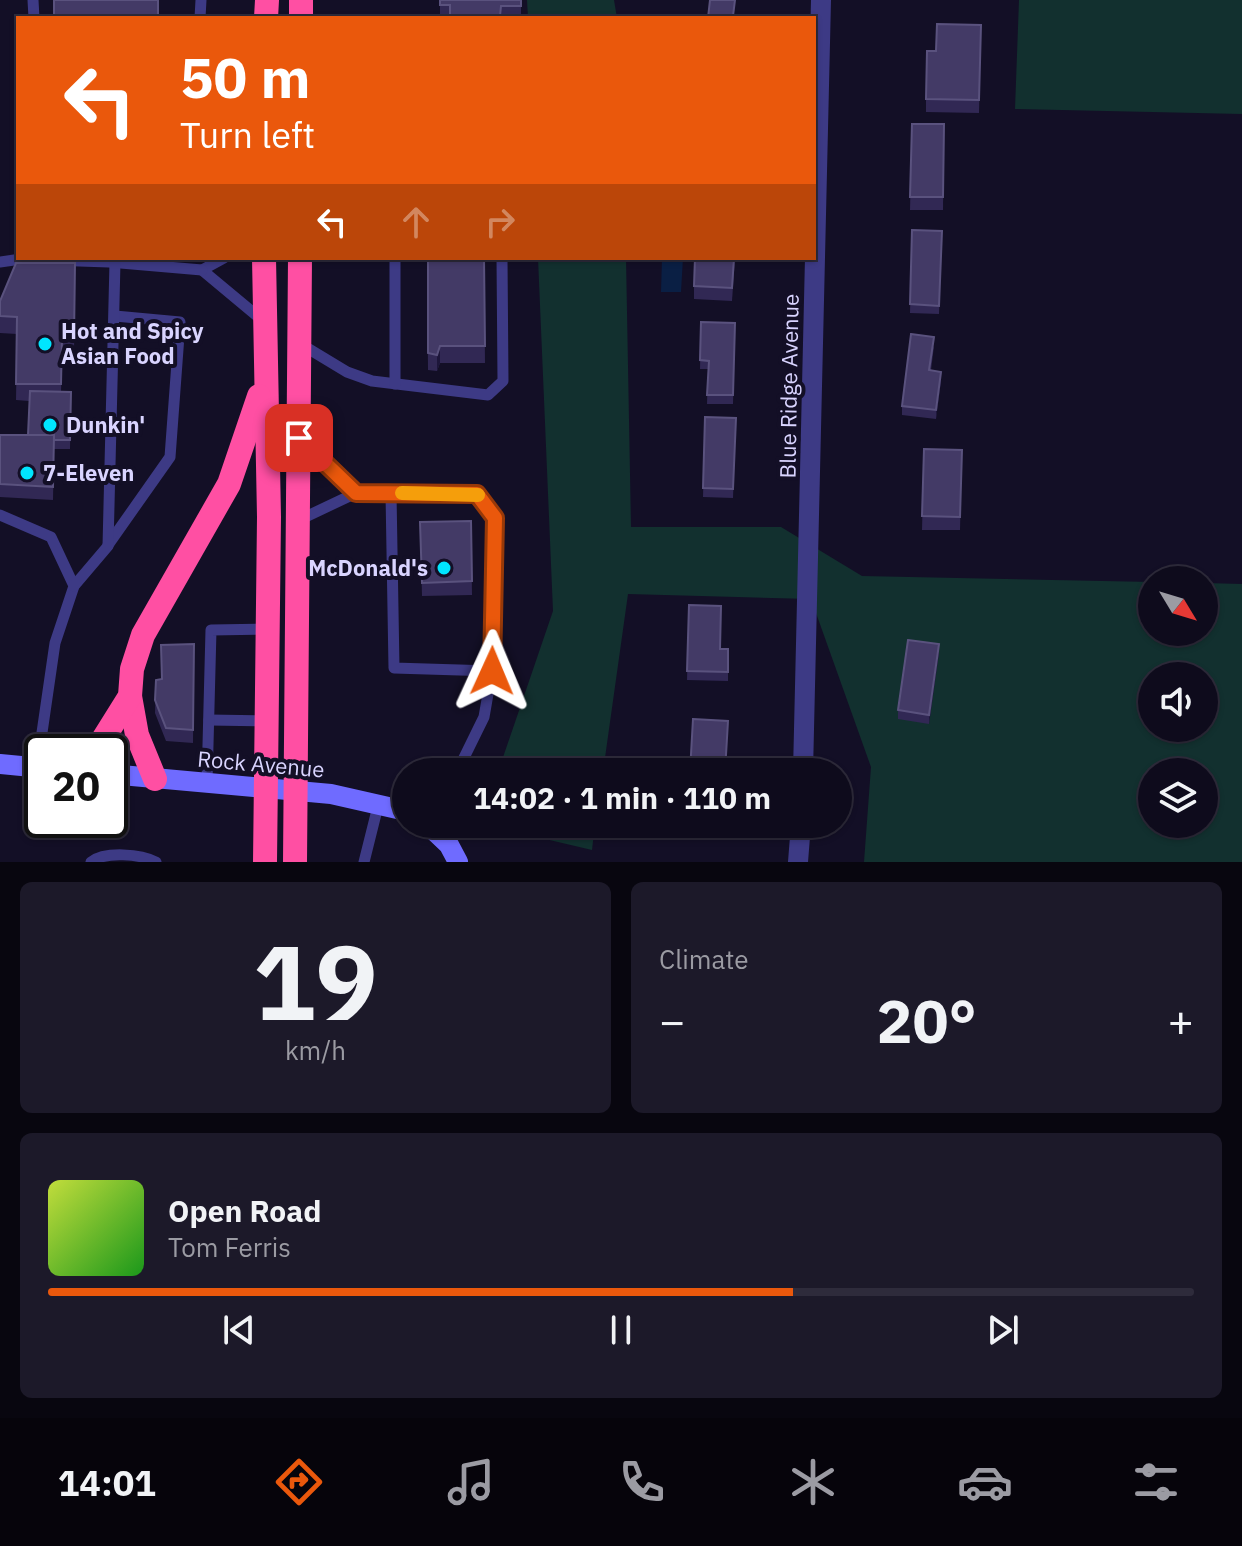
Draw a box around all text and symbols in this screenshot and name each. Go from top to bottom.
text: 50 m [180,41,310,113]
icon: left [48,48,152,152]
text: Turn left [180,111,315,158]
icon: left [310,200,354,244]
icon: ahead [394,200,438,244]
icon: right [478,200,522,244]
street label: Blue Ridge Avenue [772,293,805,479]
place label: Hot and Spicy Asian Food [61,316,204,370]
marker: Hot and Spicy Asian Food [36,335,54,353]
pin [265,404,333,472]
place label: Dunkin' [66,410,145,439]
marker: Dunkin' [41,416,59,434]
icon: arrive [277,416,321,460]
place label: 7-Eleven [43,458,134,487]
marker: 7-Eleven [18,464,36,482]
place label: McDonald's [308,553,428,582]
marker: McDonald's [435,559,453,577]
north arrow [1138,566,1218,646]
map controls [1138,566,1218,838]
position arrow [450,629,534,713]
button: sound [1138,662,1218,742]
speed limit sign: 20 [24,734,128,838]
street label: Rock Avenue [196,744,326,783]
button: layers [1138,758,1218,838]
text: 14:02 · 1 min · 110 m [473,778,771,817]
text: 19 [253,913,378,1049]
text: Climate [659,942,749,976]
text: 20° [876,981,977,1060]
text: − [659,992,685,1049]
text: + [1168,992,1194,1049]
text: km/h [285,1033,346,1067]
text: Open Road [168,1191,321,1230]
text: Tom Ferris [168,1230,291,1264]
icon: previous [217,1308,261,1352]
icon: pause [599,1308,643,1352]
icon: next [981,1308,1025,1352]
icon: directions [271,1454,327,1510]
icon: music [443,1454,499,1510]
icon: phone [614,1454,670,1510]
icon: climate [785,1454,841,1510]
icon: car [957,1454,1013,1510]
icon: filters [1128,1454,1184,1510]
text: 14:01 [58,1459,156,1506]

